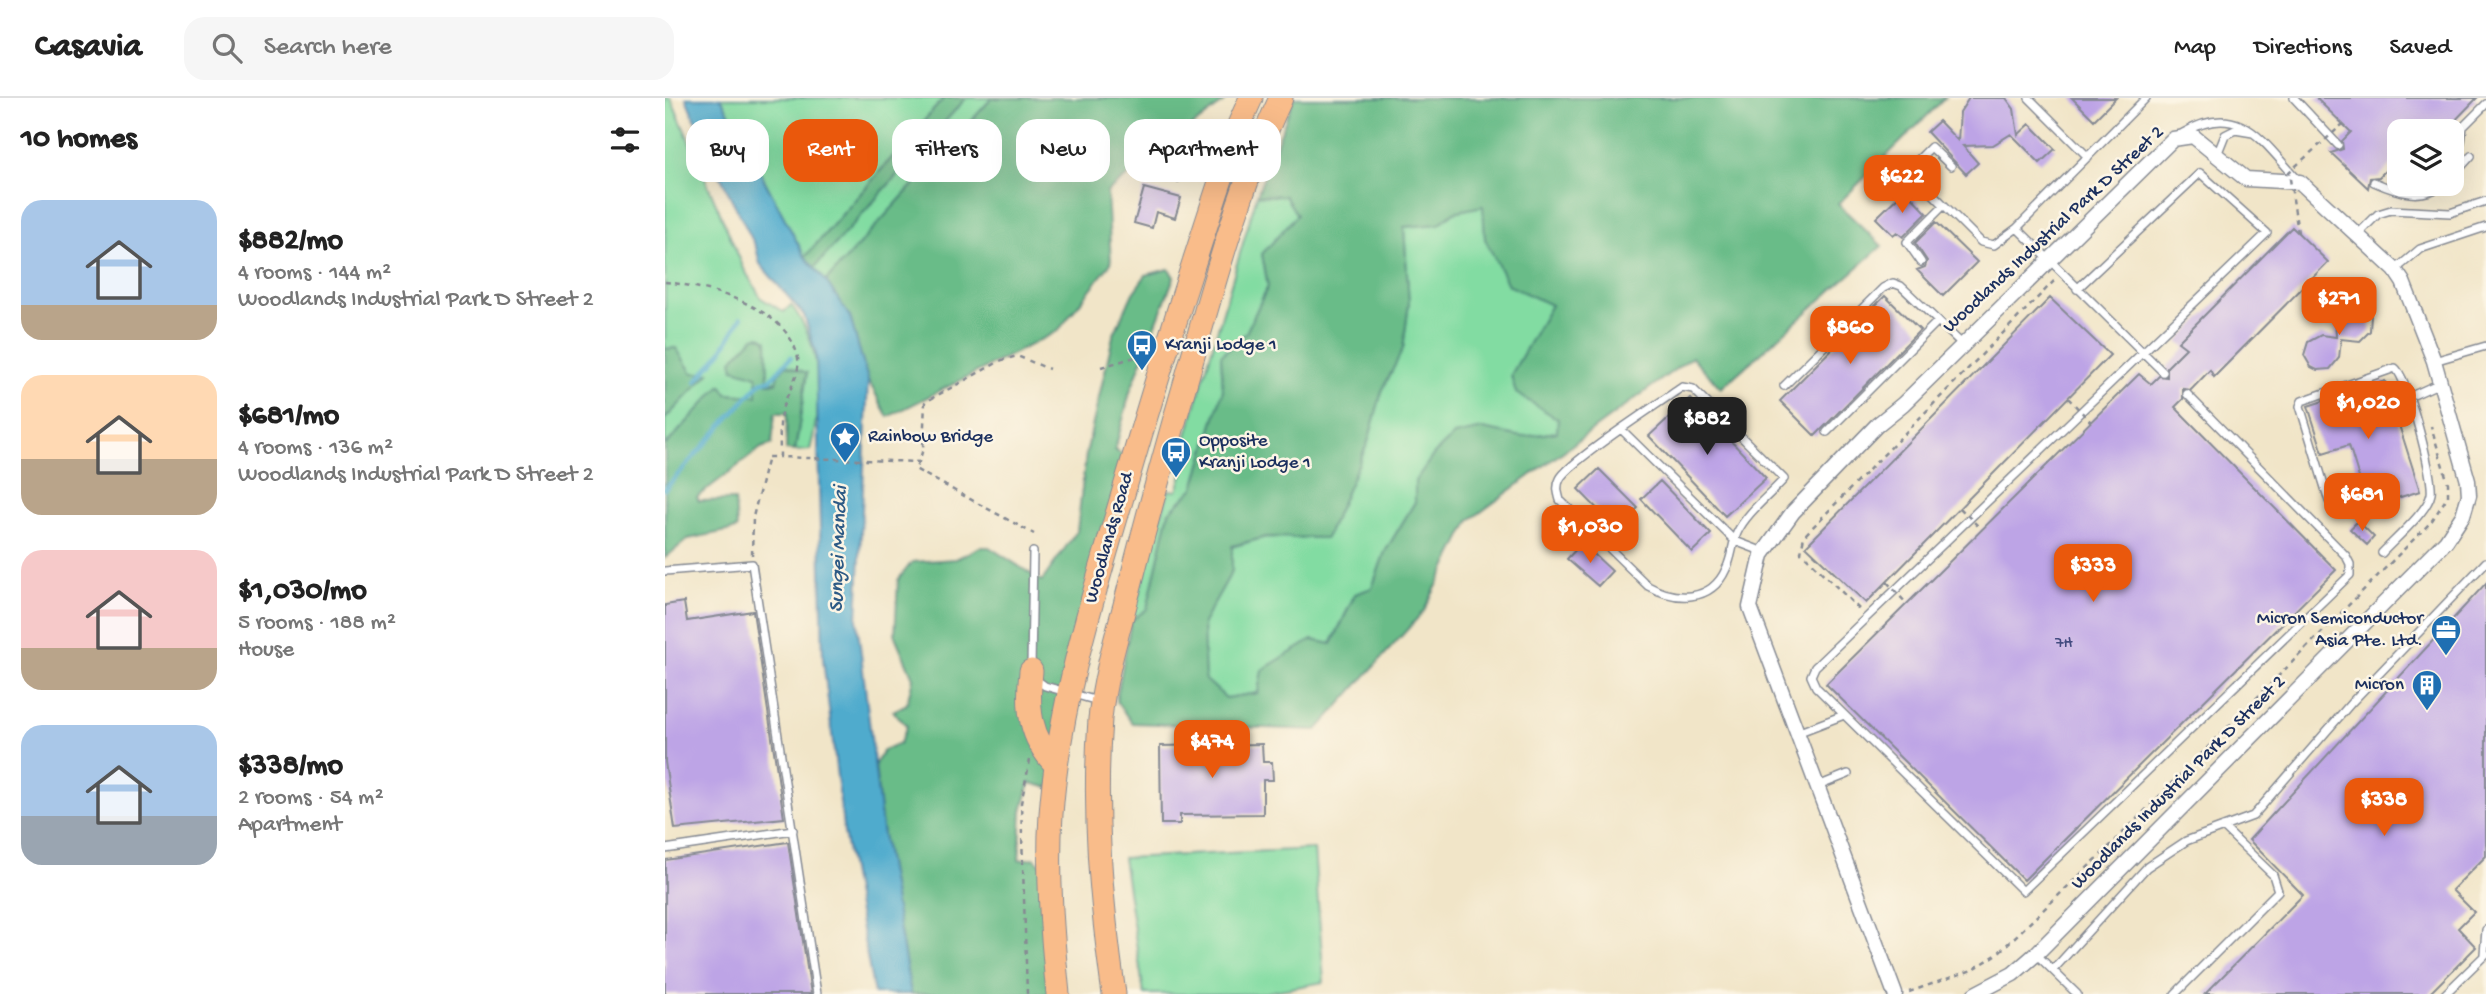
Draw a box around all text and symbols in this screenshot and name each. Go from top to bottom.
search box [184,17,674,80]
text: Casavia [35,29,142,67]
icon: search [208,29,246,67]
text: Search here [264,33,392,64]
text: Map [2174,34,2216,63]
text: Directions [2254,34,2352,63]
text: Saved [2390,34,2451,63]
chip: Buy [686,119,769,182]
chip: Rent [783,119,878,182]
chip: Filters [892,119,1002,182]
chip: New [1016,119,1110,182]
chip: Apartment [1124,119,1281,182]
map controls [2387,119,2464,196]
button: layers [2387,119,2464,196]
icon: filters [606,121,644,159]
street label: Woodlands Industrial Park D Street 2 [1939,121,2169,339]
text: 10 homes [21,123,137,158]
pin: $622 [1861,156,1943,215]
text: $622 [1880,164,1924,191]
text: $882/mo [238,225,343,260]
icon: home [77,228,161,312]
text: 4 rooms · 144 m² [238,260,391,287]
pin: $271 [2298,278,2380,337]
text: $271 [2318,286,2360,313]
text: Woodlands Industrial Park D Street 2 [238,287,594,314]
pin: $860 [1809,306,1891,366]
text: $860 [1826,315,1874,342]
bus stop icon: Kranji Lodge 1 [1125,328,1159,372]
place label: Kranji Lodge 1 [1165,334,1277,357]
pin: $1,020 [2311,382,2425,441]
text: $1,020 [2336,390,2400,417]
pin: $882 [1666,398,1748,457]
text: $681/mo [238,400,339,435]
icon: home [77,403,161,487]
text: $882 [1684,406,1730,433]
place icon: Rainbow Bridge [828,420,862,464]
place label: Rainbow Bridge [868,426,993,449]
place label: Opposite Kranji Lodge 1 [1199,430,1311,475]
text: 4 rooms · 136 m² [238,435,393,462]
bus stop icon: Opposite Kranji Lodge 1 [1159,435,1193,479]
text: Woodlands Industrial Park D Street 2 [238,462,594,489]
street label: Woodlands Road [1080,468,1140,606]
pin: $681 [2321,474,2403,533]
text: $681 [2340,482,2384,509]
water label: Sungei Mandai [825,483,855,613]
pin: $1,030 [1533,505,1647,565]
text: $1,030 [1558,514,1622,541]
pin: $333 [2052,545,2134,604]
text: $333 [2070,553,2116,580]
text: $1,030/mo [238,575,367,610]
icon: home [77,578,161,662]
place label: Micron Semiconductor Asia Pte. Ltd. [2257,608,2425,653]
text: 5 rooms · 188 m² [238,610,396,637]
office icon: Micron Semiconductor Asia Pte. Ltd. [2429,613,2463,657]
house number: 7H [2054,635,2074,654]
text: House [238,637,294,664]
building icon: Micron [2410,668,2444,712]
street label: Woodlands Industrial Park D Street 2 [2067,671,2291,895]
place label: Micron [2355,674,2404,697]
pin: $474 [1171,720,1253,780]
text: $474 [1190,729,1234,756]
text: $338/mo [238,750,343,785]
icon: home [77,753,161,837]
pin: $338 [2343,778,2425,838]
text: 2 rooms · 54 m² [238,785,384,812]
text: $338 [2361,787,2407,814]
text: Apartment [238,812,342,839]

